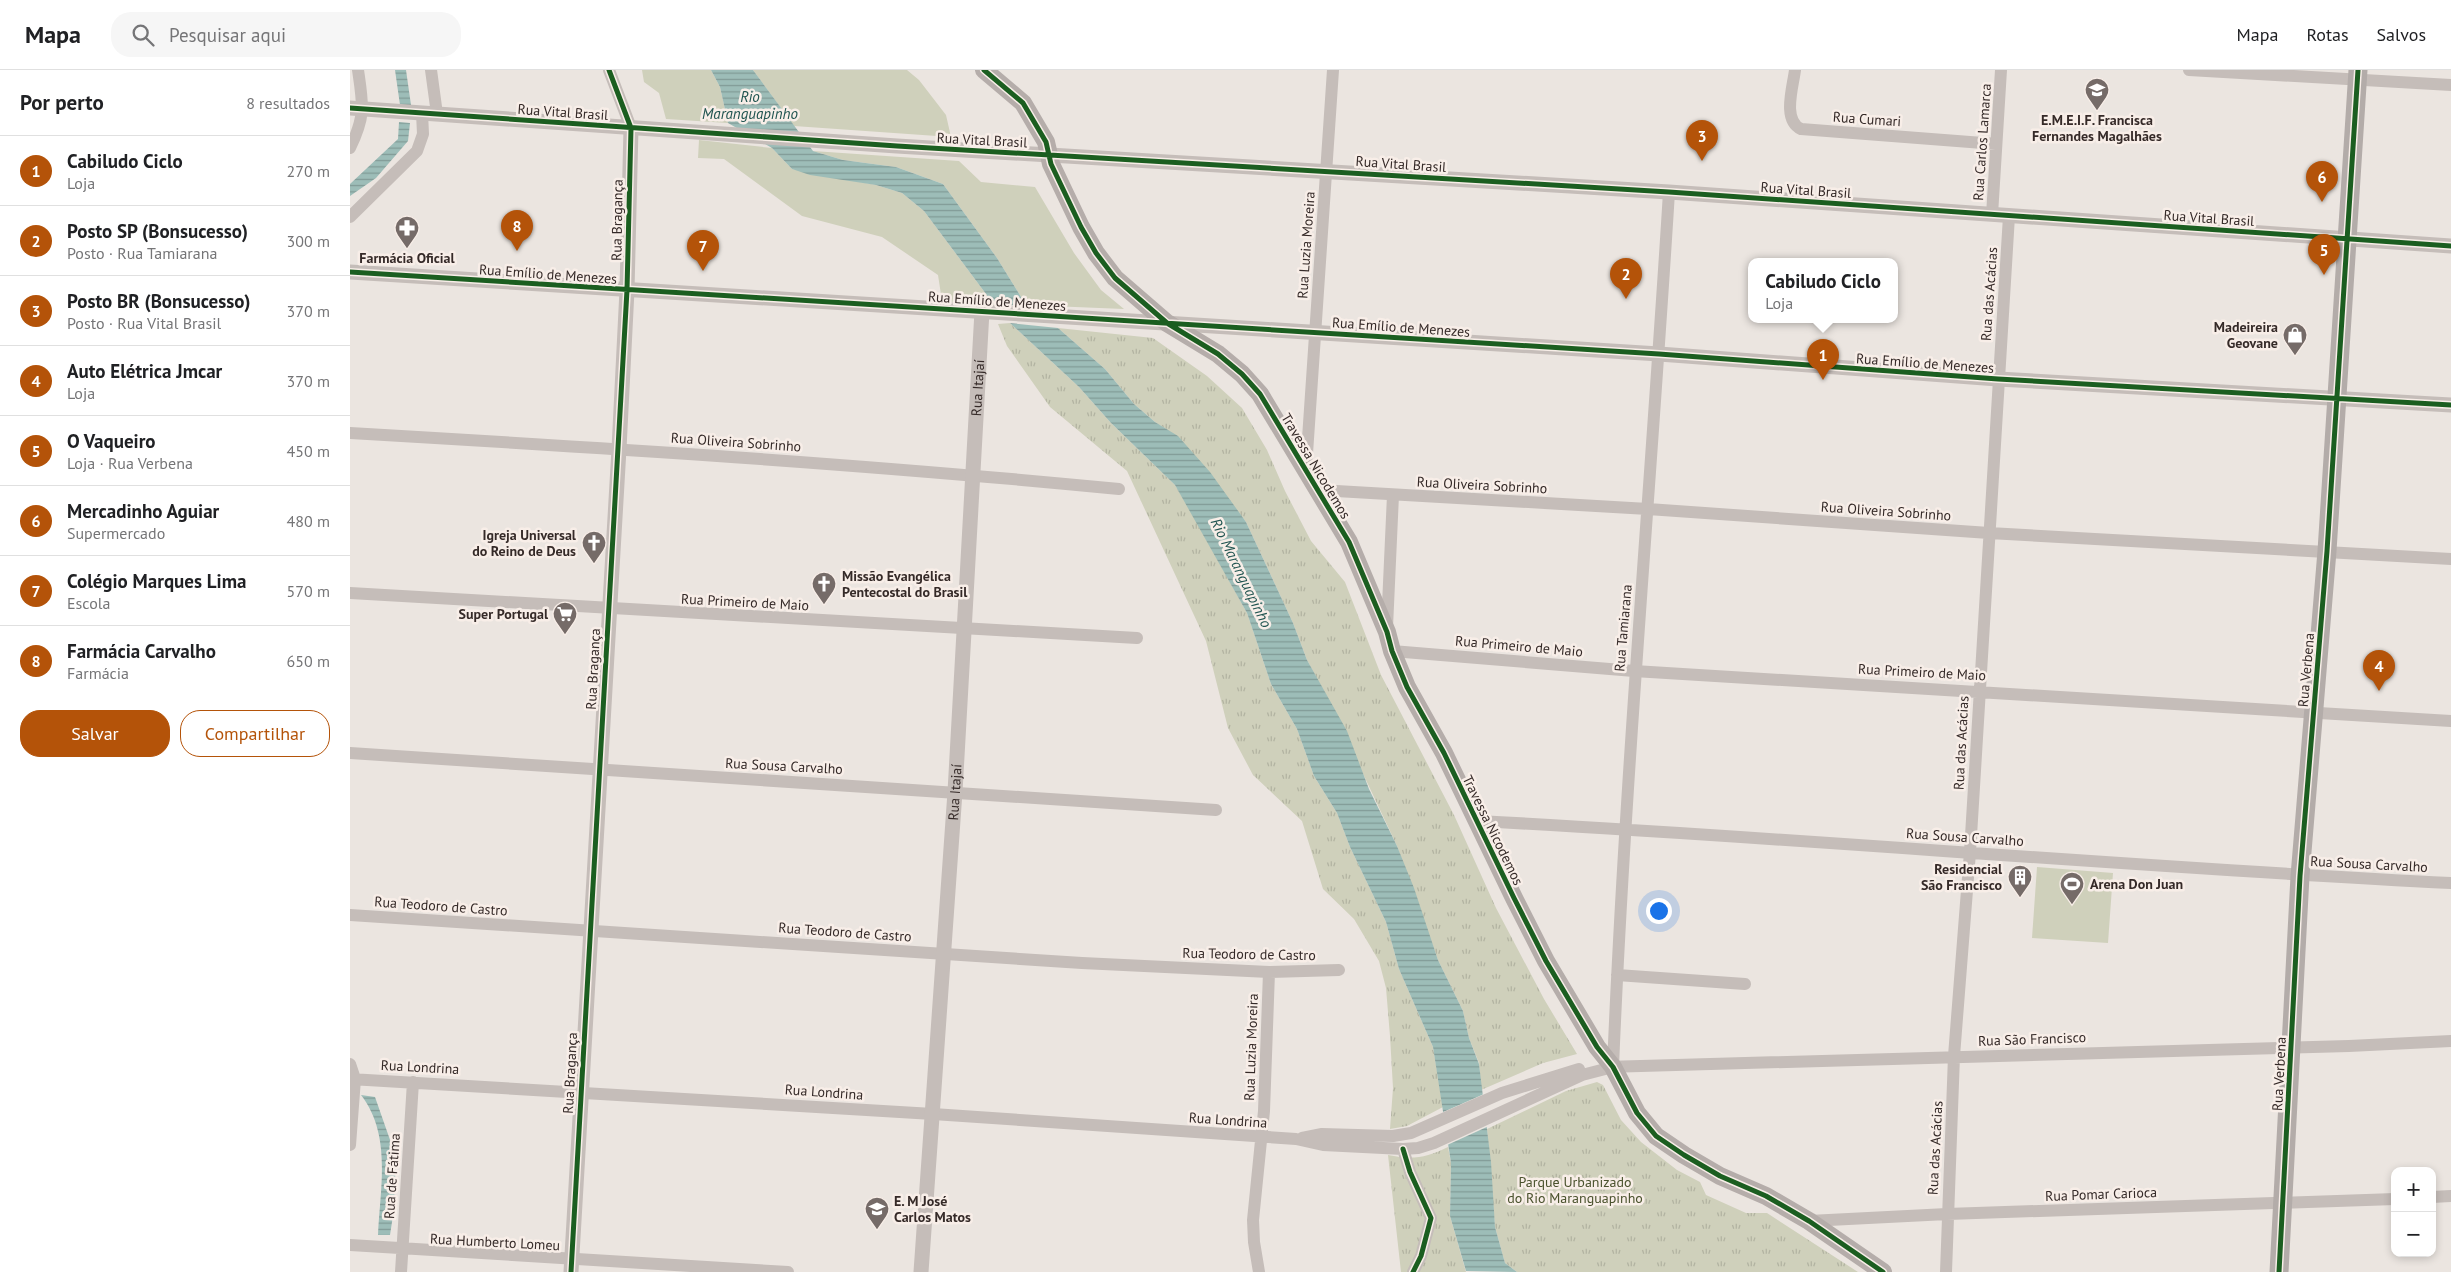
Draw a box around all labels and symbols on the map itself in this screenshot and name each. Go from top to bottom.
school or university icon: E.M.E.I.F. Francisca Fernandes Magalhães [2084,77,2110,111]
street label: Rua Carlos Lamarca [1969,83,1995,201]
water label: Rio Maranguapinho [702,87,798,123]
street label: Rua Vital Brasil [517,100,609,124]
street label: Rua Cumari [1832,108,1902,130]
place label: E.M.E.I.F. Francisca Fernandes Magalhães [2032,111,2162,145]
pin: 3 [1686,120,1718,161]
street label: Rua Vital Brasil [936,129,1028,151]
street label: Rua Vital Brasil [1355,152,1447,176]
pin: 6 [2306,161,2338,202]
street label: Rua Vital Brasil [1760,178,1852,202]
street label: Rua Bragança [607,179,627,261]
street label: Rua Luzia Moreira [1293,191,1319,299]
street label: Rua Vital Brasil [2163,206,2255,230]
pin: 8 [501,210,533,251]
pharmacy icon: Farmácia Oficial [394,215,420,249]
pin: 7 [687,230,719,271]
pin: 5 [2308,234,2340,275]
street label: Rua das Acácias [1977,246,2001,342]
place label: Farmácia Oficial [359,249,456,267]
pin: 2 [1610,258,1642,299]
street label: Rua Emílio de Menezes [478,260,618,288]
street label: Rua Emílio de Menezes [927,287,1067,315]
street label: Rua Emílio de Menezes [1331,313,1471,341]
place label: Madeireira Geovane [2214,318,2278,352]
shop icon: Madeireira Geovane [2282,322,2308,356]
pin: 1 [1807,339,1839,380]
street label: Rua Emílio de Menezes [1855,349,1995,377]
street label: Rua Itajaí [967,359,988,417]
street label: Travessa Nicodemos [1277,410,1355,522]
street label: Rua Oliveira Sobrinho [670,428,802,456]
street label: Rua Oliveira Sobrinho [1416,473,1548,497]
street label: Rua Oliveira Sobrinho [1820,497,1952,525]
water label: Rio Maranguapinho [1207,515,1276,631]
place label: Igreja Universal do Reino de Deus [472,526,577,560]
church icon: Igreja Universal do Reino de Deus [581,530,607,564]
place label: Missão Evangélica Pentecostal do Brasil [842,567,968,601]
church icon: Missão Evangélica Pentecostal do Brasil [811,571,837,605]
street label: Rua Tamiarana [1610,584,1636,672]
street label: Rua Primeiro de Maio [681,590,809,614]
supermarket icon: Super Portugal [552,601,578,635]
place label: Super Portugal [459,605,549,623]
street label: Rua Bragança [582,628,604,710]
street label: Rua Primeiro de Maio [1454,631,1584,661]
street label: Rua Verbena [2294,632,2318,708]
pin: 4 [2363,650,2395,691]
street label: Rua Primeiro de Maio [1858,660,1986,684]
street label: Rua das Acácias [1950,695,1972,791]
street label: Rua Sousa Carvalho [725,754,843,778]
street label: Rua Itajaí [944,763,966,821]
street label: Travessa Nicodemos [1459,772,1527,888]
street label: Rua Sousa Carvalho [1906,824,2024,850]
street label: Rua Sousa Carvalho [2310,852,2428,876]
place label: Residencial São Francisco [1921,860,2003,894]
building icon: Residencial São Francisco [2007,864,2033,898]
sports icon: Arena Don Juan [2059,871,2085,905]
place label: Arena Don Juan [2090,875,2183,893]
street label: Rua Teodoro de Castro [374,892,508,920]
your location [1646,898,1672,924]
street label: Rua Teodoro de Castro [778,918,912,946]
street label: Rua Teodoro de Castro [1182,944,1316,964]
street label: Rua Luzia Moreira [1240,993,1262,1101]
street label: Rua São Francisco [1978,1028,2086,1050]
street label: Rua Bragança [559,1032,581,1114]
street label: Rua Verbena [2268,1036,2290,1112]
street label: Rua Londrina [380,1056,460,1078]
street label: Rua Londrina [784,1080,864,1104]
street label: Rua das Acácias [1924,1100,1946,1196]
street label: Rua Londrina [1188,1108,1268,1132]
street label: Rua de Fátima [380,1133,404,1219]
park label: Parque Urbanizado do Rio Maranguapinho [1507,1173,1643,1207]
street label: Rua Pomar Carioca [2045,1183,2157,1205]
place label: E. M José Carlos Matos [894,1192,971,1226]
school or university icon: E. M José Carlos Matos [864,1196,890,1230]
street label: Rua Humberto Lomeu [429,1230,561,1254]

